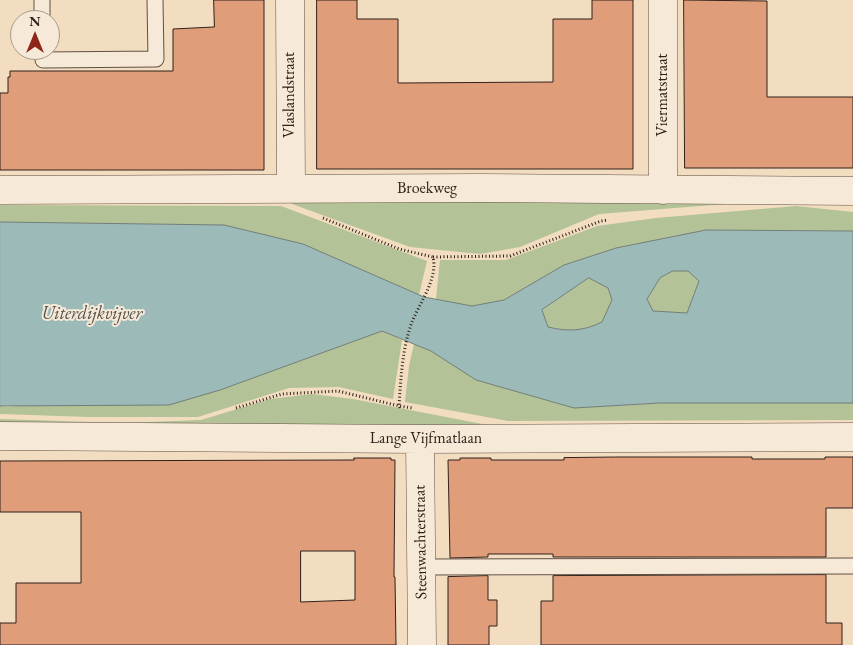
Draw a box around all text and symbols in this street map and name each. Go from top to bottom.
north arrow [10,10,60,60]
text: N [29,12,41,30]
street label: Vlaslandstraat [280,52,300,138]
street label: Viermatstraat [653,53,673,137]
street label: Broekweg [397,179,457,199]
water label: Uiterdijkvijver [42,303,142,325]
street label: Lange Vijfmatlaan [370,429,482,449]
street label: Steenwachterstraat [410,485,432,599]

